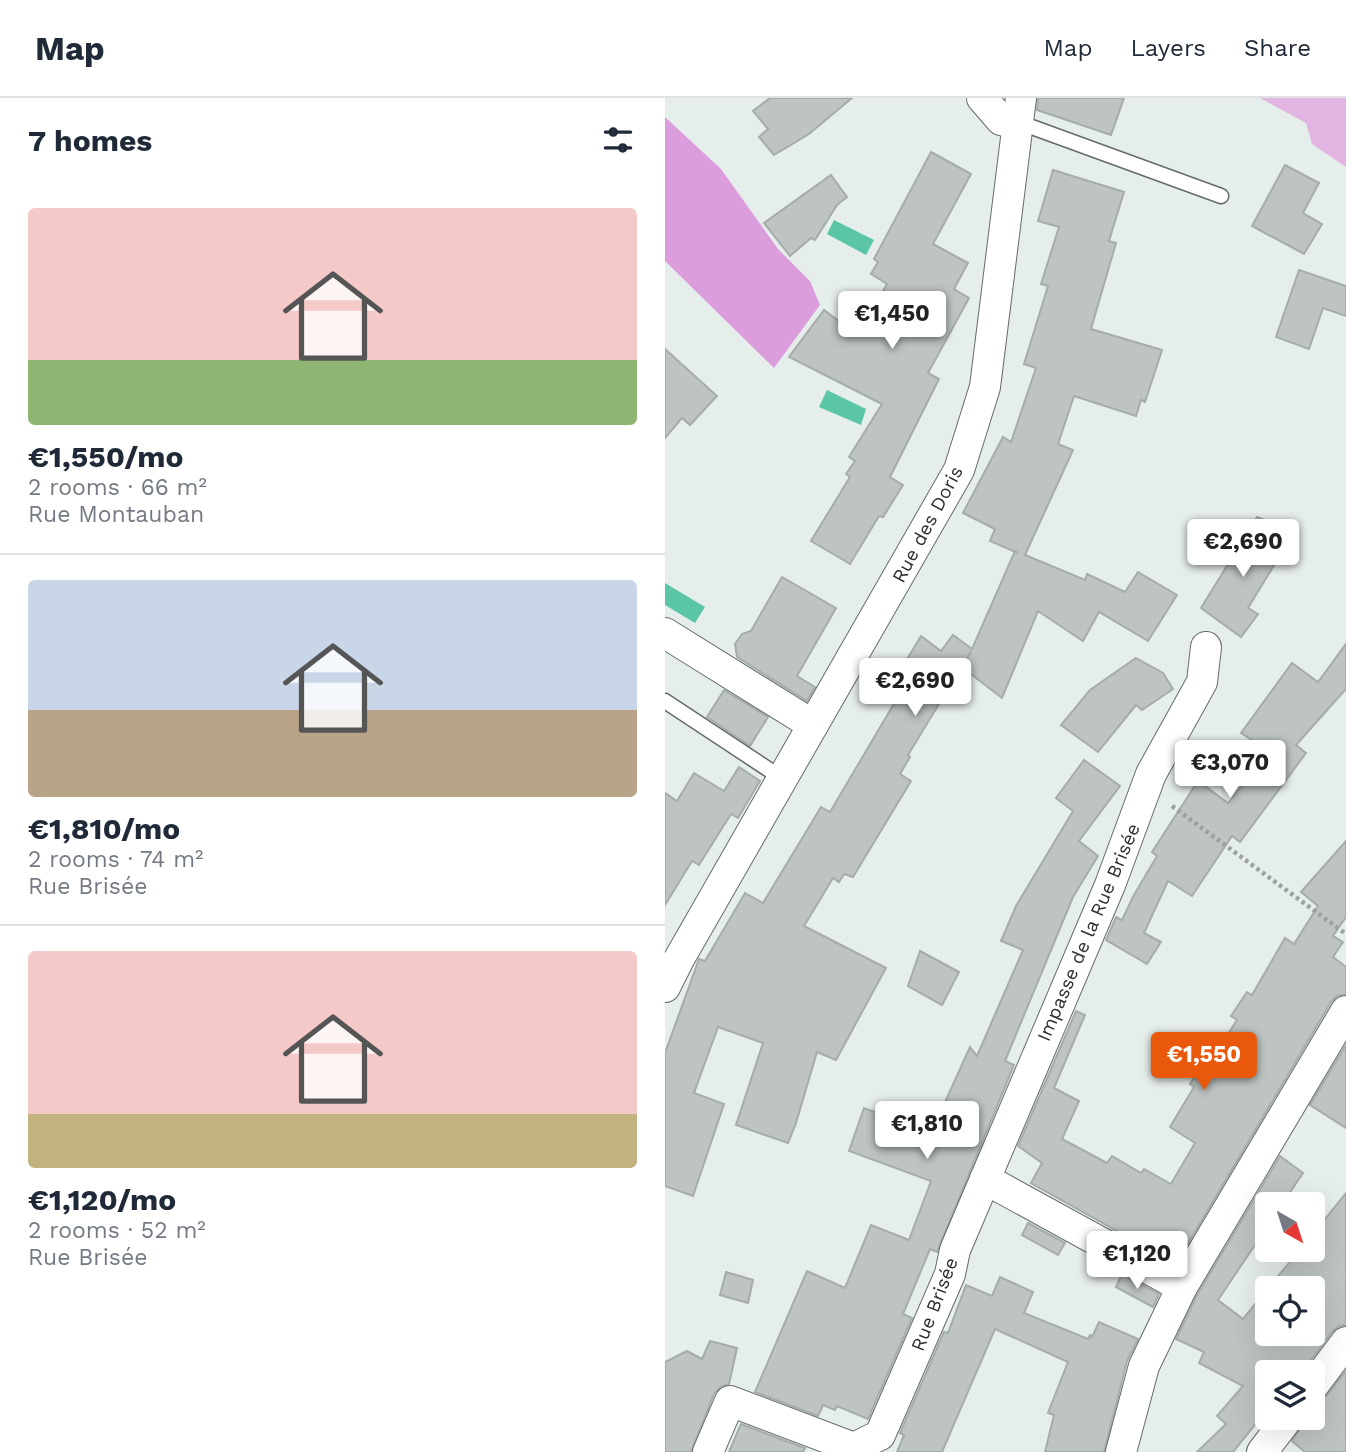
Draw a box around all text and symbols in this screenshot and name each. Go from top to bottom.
text: Map [35,29,105,68]
text: Map [1044,34,1092,62]
text: Layers [1130,34,1206,62]
text: Share [1244,34,1311,62]
icon: filters [599,121,637,159]
text: 7 homes [28,123,152,158]
icon: home [270,253,396,379]
pin: €1,450 [835,292,949,351]
text: €1,450 [854,300,930,327]
text: €1,550/mo [28,439,184,474]
street label: Rue des Doris [887,462,968,587]
text: 2 rooms · 66 m² [28,474,207,501]
text: Rue Montauban [28,501,204,528]
pin: €2,690 [1186,519,1300,579]
text: €2,690 [1203,528,1283,555]
icon: home [270,625,396,751]
pin: €2,690 [858,658,972,718]
text: €2,690 [875,667,955,694]
pin: €3,070 [1173,740,1287,800]
text: €3,070 [1191,749,1269,776]
text: €1,810/mo [28,811,180,846]
street label: Impasse de la Rue Brisée [1032,820,1145,1045]
text: 2 rooms · 74 m² [28,846,203,873]
text: Rue Brisée [28,873,148,900]
icon: home [270,996,396,1122]
pin: €1,550 [1147,1032,1261,1092]
text: €1,550 [1167,1041,1241,1068]
pin: €1,810 [870,1102,984,1161]
text: €1,810 [891,1110,963,1137]
text: €1,120/mo [28,1182,176,1217]
north arrow [1255,1192,1325,1262]
map controls [1255,1192,1325,1430]
text: 2 rooms · 52 m² [28,1217,206,1244]
pin: €1,120 [1080,1232,1194,1291]
text: €1,120 [1103,1240,1171,1267]
text: Rue Brisée [28,1244,148,1271]
street label: Rue Brisée [906,1254,963,1354]
button: locate [1255,1276,1325,1346]
button: layers [1255,1360,1325,1430]

